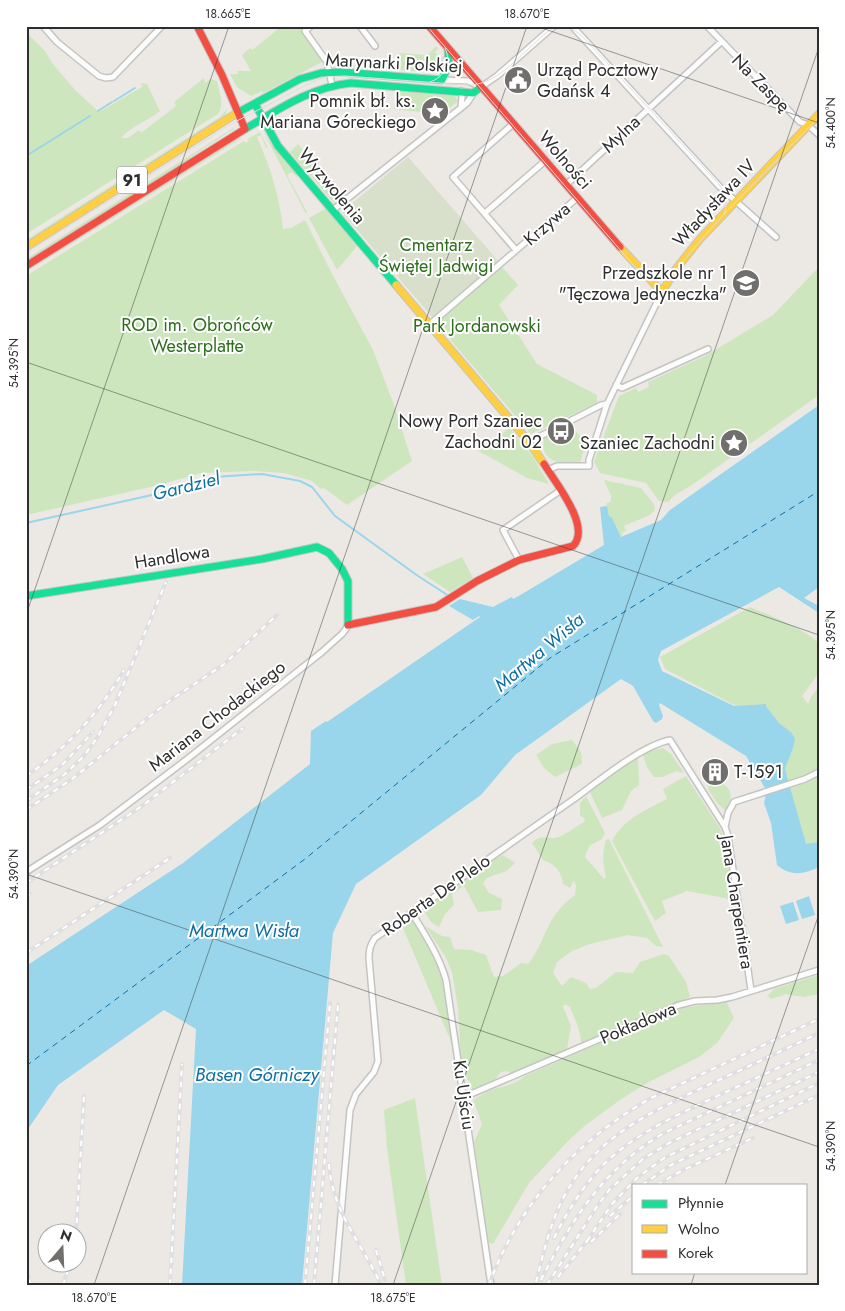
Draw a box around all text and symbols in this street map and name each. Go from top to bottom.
text: 18.665°E [205,5,251,23]
text: 18.670°E [504,5,550,23]
street label: Marynarki Polskiej [325,46,463,80]
street label: Na Zaspę [726,48,796,118]
place label: Urząd Pocztowy Gdańsk 4 [537,57,658,104]
public building icon: Urząd Pocztowy Gdańsk 4 [503,65,533,95]
place label: Pomnik bł. ks. Mariana Góreckiego [260,88,416,135]
place icon: Pomnik bł. ks. Mariana Góreckiego [420,96,450,126]
text: 54.400°N [822,97,840,149]
street label: Mylna [596,109,646,159]
street label: Wolności [532,125,598,195]
street label: Wyzwolenia [292,142,372,230]
street label: Władysława IV [667,153,762,253]
road number: 91 [117,166,147,194]
street label: Krzywa [518,196,576,252]
park label: Cmentarz Świętej Jadwigi [379,232,493,279]
place label: Przedszkole nr 1 "Tęczowa Jedyneczka" [559,260,727,307]
school or university icon: Przedszkole nr 1 "Tęczowa Jedyneczka" [731,268,761,298]
park label: ROD im. Obrońców Westerplatte [121,312,274,359]
park label: Park Jordanowski [413,313,541,339]
text: 54.395°N [5,338,23,388]
place label: Nowy Port Szaniec Zachodni 02 [399,408,542,455]
bus stop icon: Nowy Port Szaniec Zachodni 02 [546,416,576,446]
place icon: Szaniec Zachodni [719,428,749,458]
place label: Szaniec Zachodni [580,430,715,456]
water label: Gardziel [149,464,223,507]
street label: Handlowa [133,538,211,576]
water label: Martwa Wisła [488,606,590,698]
text: 54.395°N [822,610,840,660]
street label: Mariana Chodackiego [143,654,291,778]
building icon: T-1591 [700,757,730,787]
place label: T-1591 [734,759,783,785]
street label: Jana Charpentiera [713,831,760,971]
street label: Roberta De'Plelo [376,848,496,942]
text: 54.390°N [5,849,23,899]
water label: Martwa Wisła [189,917,300,944]
street label: Pokładowa [596,995,680,1051]
street label: Ku Ujściu [446,1058,482,1132]
water label: Basen Górniczy [195,1061,321,1088]
text: 54.390°N [822,1121,840,1171]
legend [632,1184,808,1274]
text: Płynnie [678,1192,724,1214]
text: Wolno [678,1218,719,1240]
north arrow [38,1224,88,1274]
text: N [58,1224,75,1247]
text: Korek [678,1242,714,1264]
text: 18.670°E [71,1289,117,1307]
text: 18.675°E [370,1289,416,1307]

